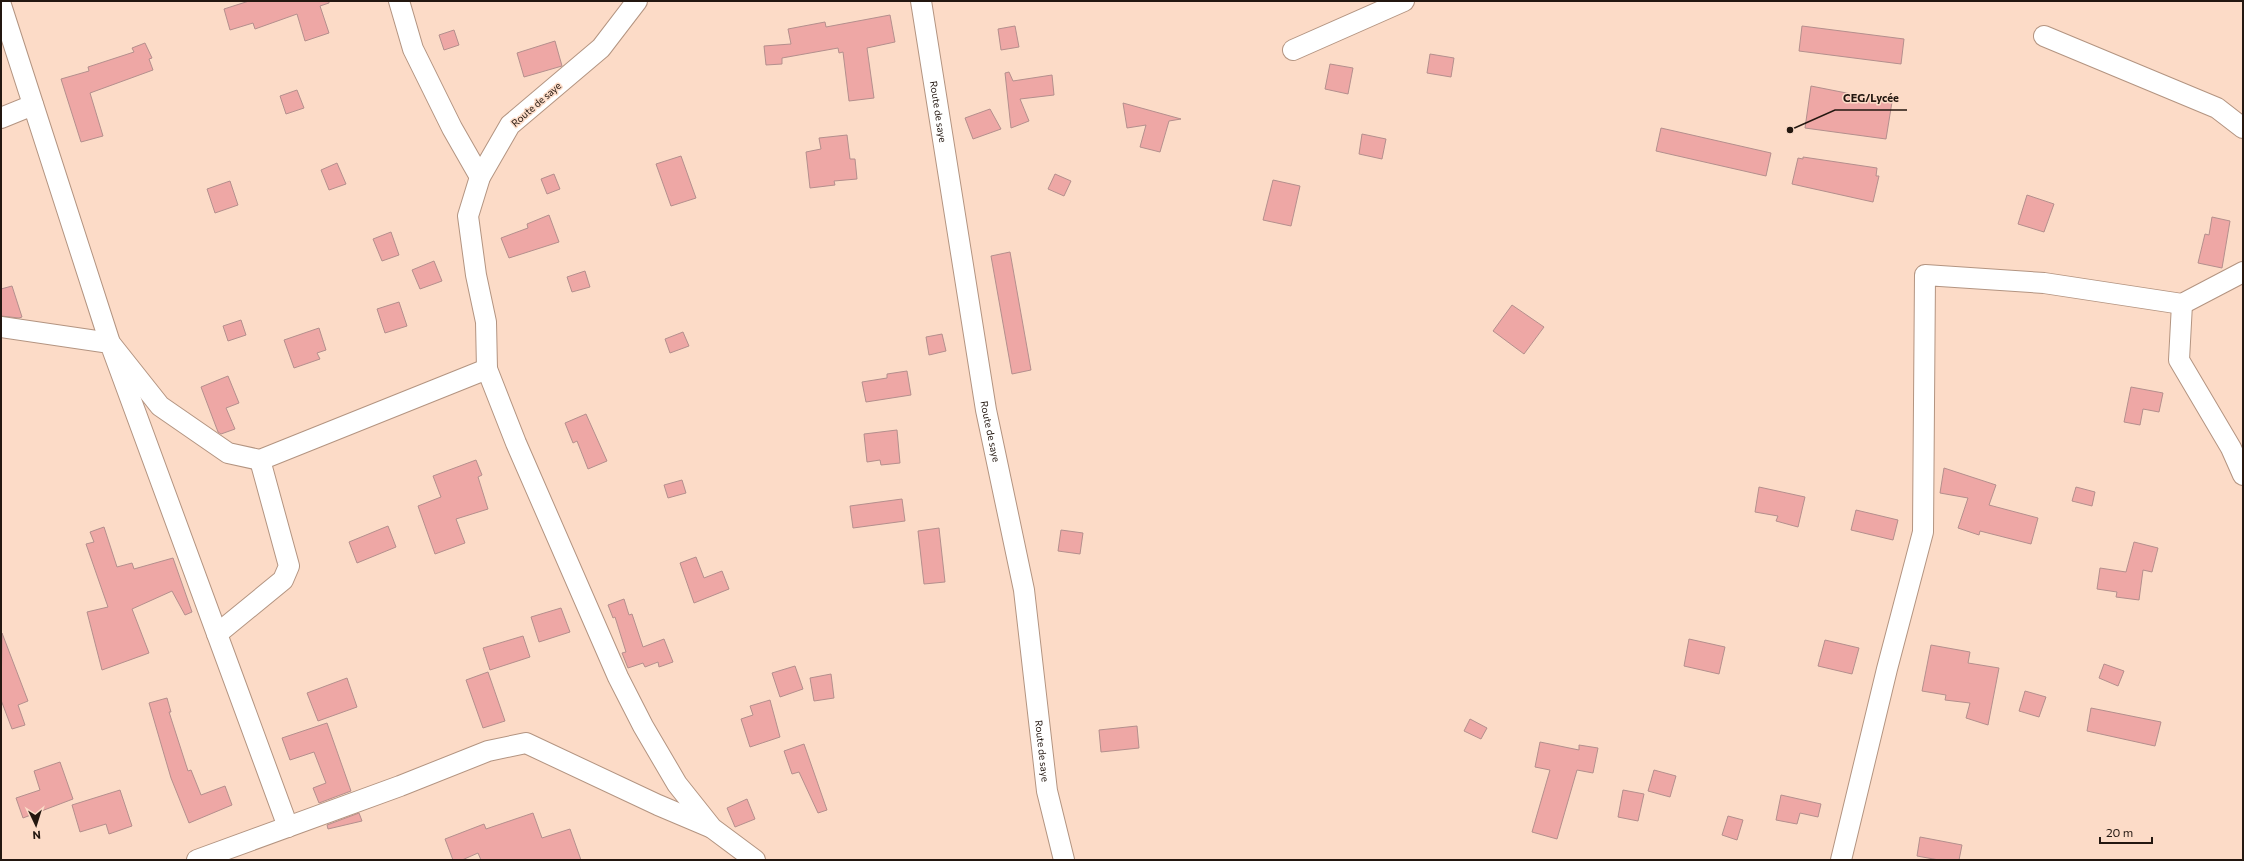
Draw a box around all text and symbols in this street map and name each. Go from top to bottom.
street label: Route de saye [509,79,563,129]
street label: Route de saye [928,80,949,143]
callout: CEG/Lycée [1835,87,1907,110]
text: CEG/Lycée [1843,91,1899,104]
street label: Route de saye [979,400,1003,463]
street label: Route de saye [1033,719,1052,782]
north arrow [16,805,56,845]
scale bar [2100,819,2152,845]
text: 20 m [2106,825,2133,839]
text: N [32,829,41,842]

